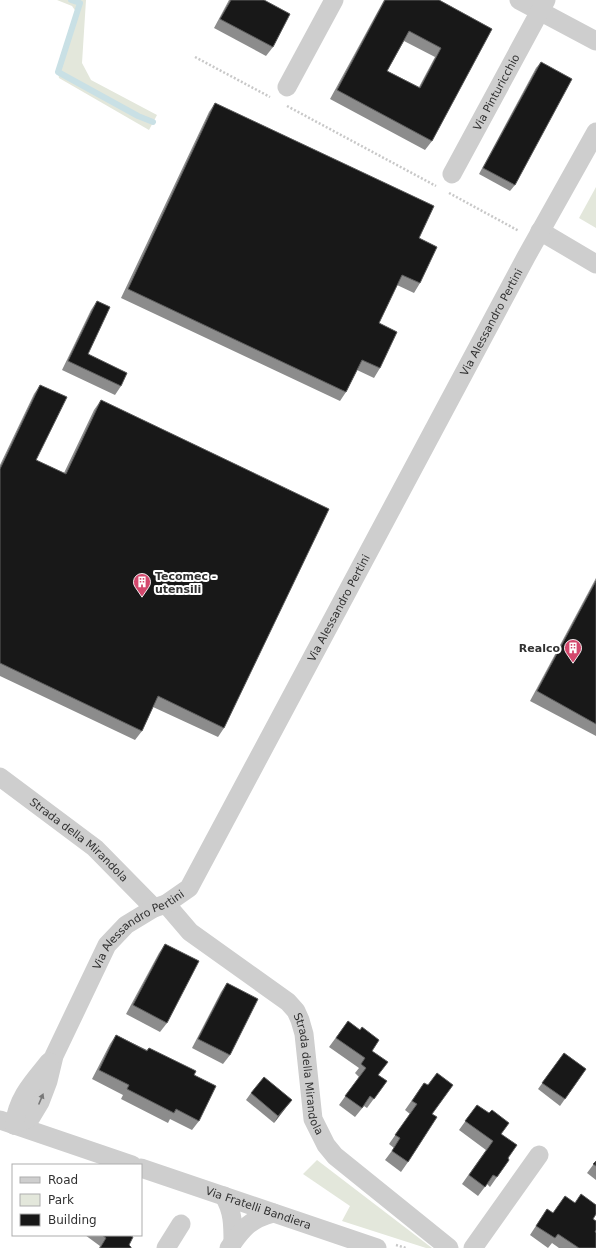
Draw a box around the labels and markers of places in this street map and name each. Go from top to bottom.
place label: Tecomec - utensili [155,570,216,596]
building icon: Tecomec - utensili [132,572,152,597]
building icon: Realco [563,638,583,663]
place label: Realco [519,642,560,655]

